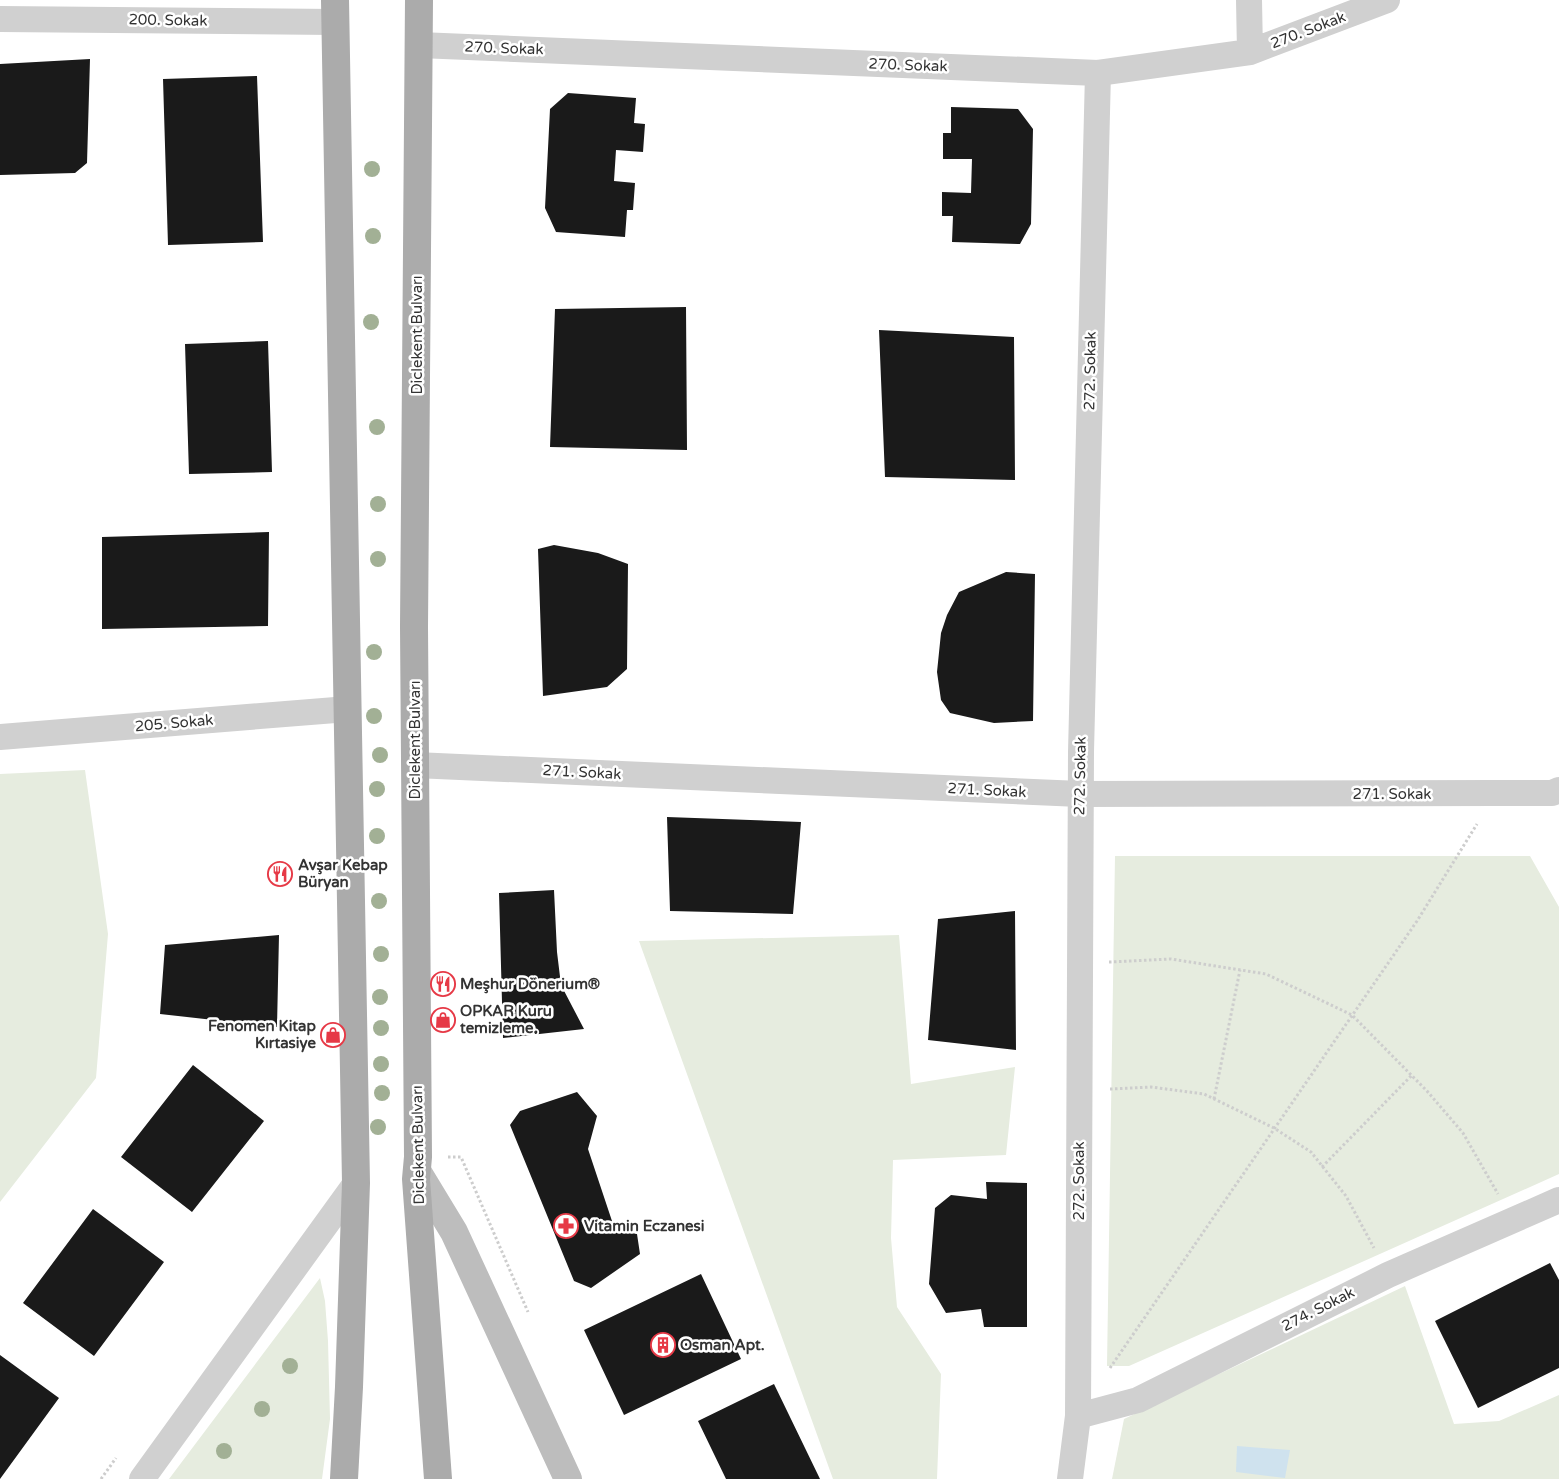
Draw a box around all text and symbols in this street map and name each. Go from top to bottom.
street label: 270. Sokak [1268,7,1348,53]
street label: 200. Sokak [128,10,208,30]
street label: 270. Sokak [464,38,544,58]
street label: 270. Sokak [868,55,948,75]
street label: Diclekent Bulvarı [408,275,426,395]
street label: 272. Sokak [1080,331,1100,411]
street label: Diclekent Bulvarı [406,680,424,800]
street label: 205. Sokak [134,711,214,735]
street label: 272. Sokak [1070,736,1090,816]
street label: 271. Sokak [542,761,622,783]
street label: 271. Sokak [947,779,1027,801]
street label: 271. Sokak [1352,785,1432,803]
place label: Avşar Kebap Büryan [298,856,388,892]
restaurant icon: Avşar Kebap Büryan [267,861,293,887]
restaurant icon: Meşhur Dönerium® [430,971,456,997]
place label: Meşhur Dönerium® [460,975,600,994]
place label: OPKAR Kuru temizleme. [459,1002,552,1037]
shop icon: OPKAR Kuru temizleme. [430,1007,456,1033]
place label: Fenomen Kitap Kırtasiye [208,1017,317,1053]
shop icon: Fenomen Kitap Kırtasiye [320,1022,346,1048]
street label: Diclekent Bulvarı [408,1085,428,1205]
street label: 272. Sokak [1070,1141,1088,1221]
pharmacy icon: Vitamin Eczanesi [553,1213,579,1239]
place label: Vitamin Eczanesi [584,1217,705,1235]
street label: 274. Sokak [1279,1283,1357,1335]
building icon: Osman Apt. [650,1332,676,1358]
place label: Osman Apt. [680,1336,765,1355]

